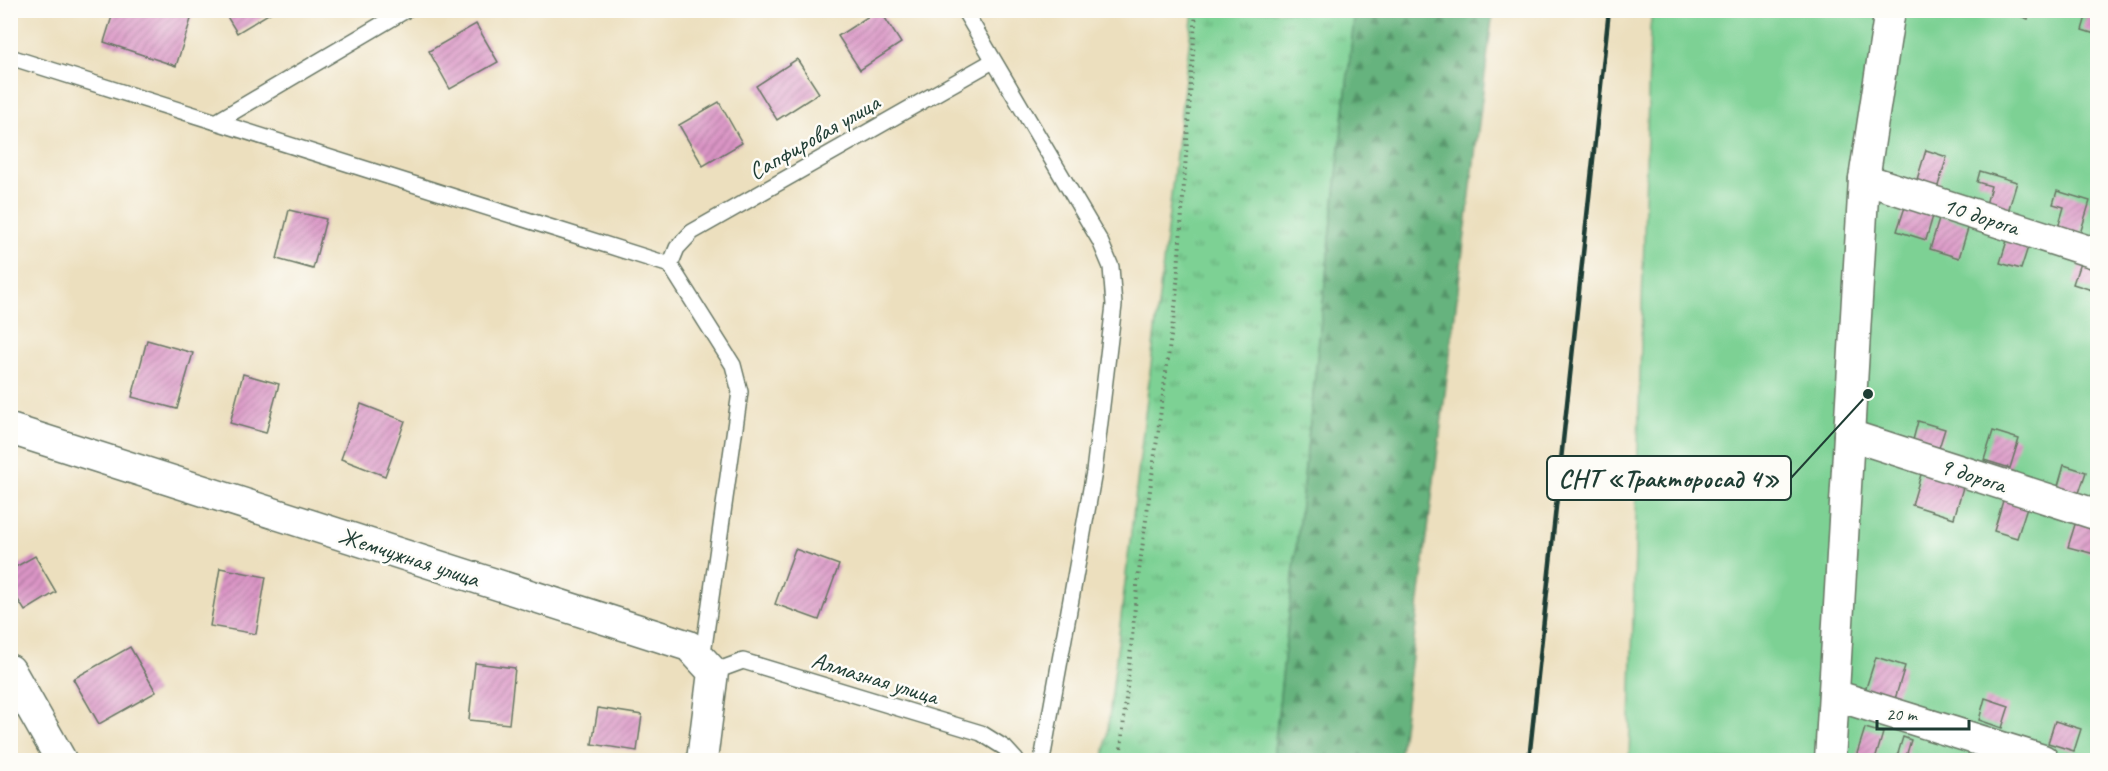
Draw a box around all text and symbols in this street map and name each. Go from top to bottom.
street label: Сапфировая улица [743,87,886,187]
street label: 10 дорога [1939,190,2025,243]
street label: 9 дорога [1936,450,2012,500]
callout: СНТ «Тракторосад 4» [1547,456,1791,500]
text: СНТ «Тракторосад 4» [1559,462,1780,495]
street label: Жемчужная улица [335,520,485,594]
street label: Алмазная улица [808,645,944,712]
scale bar [1877,693,1968,731]
text: 20 m [1886,703,1919,725]

